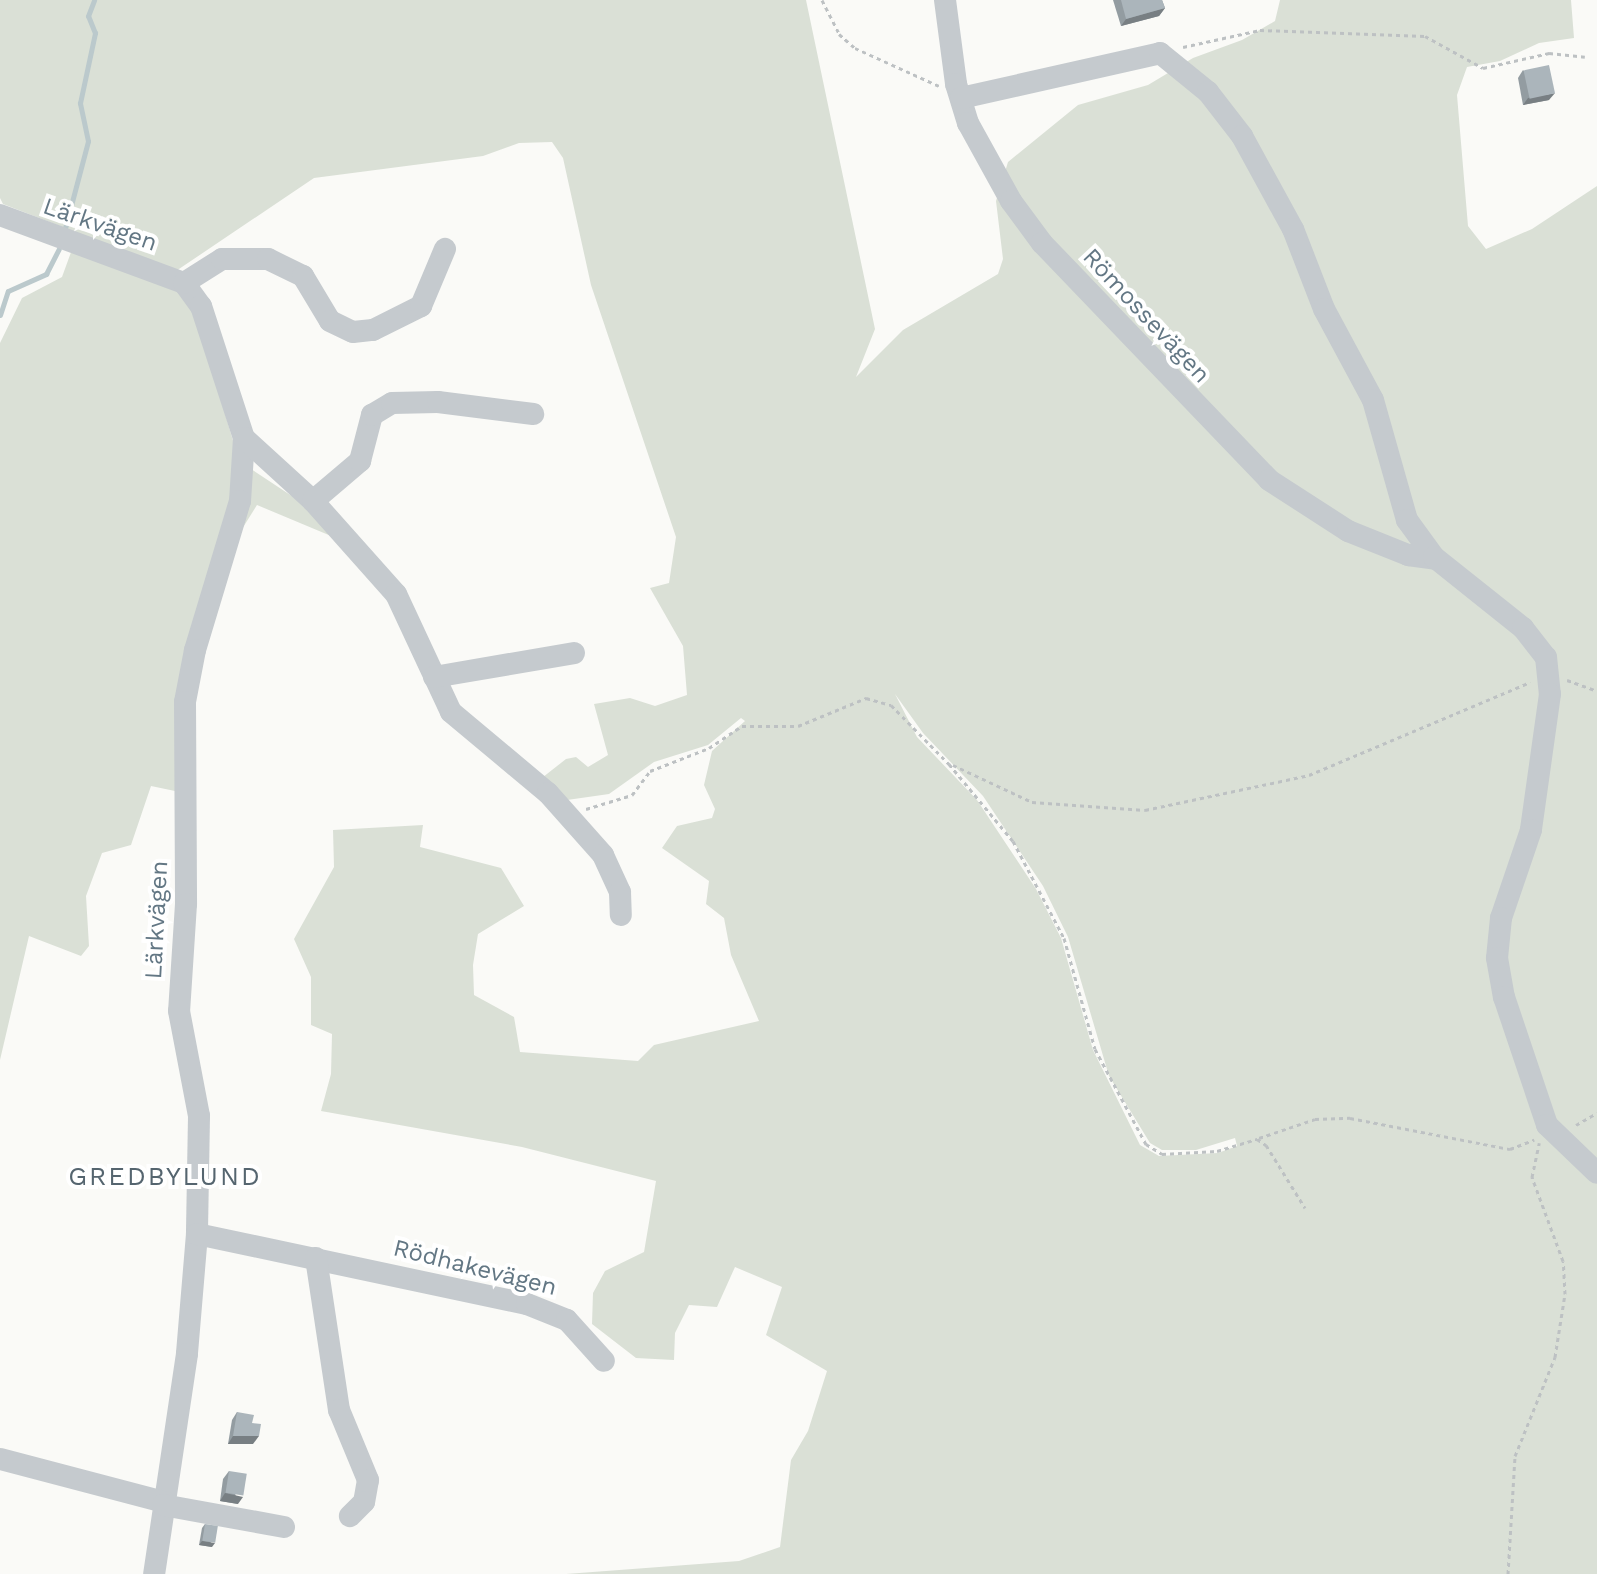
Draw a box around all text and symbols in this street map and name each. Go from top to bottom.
street label: Lärkvägen [39,192,161,258]
street label: Römossevägen [1076,243,1216,389]
street label: Lärkvägen [140,860,174,980]
district label: GREDBYLUND [68,1161,262,1193]
street label: Rödhakevägen [390,1234,560,1302]

